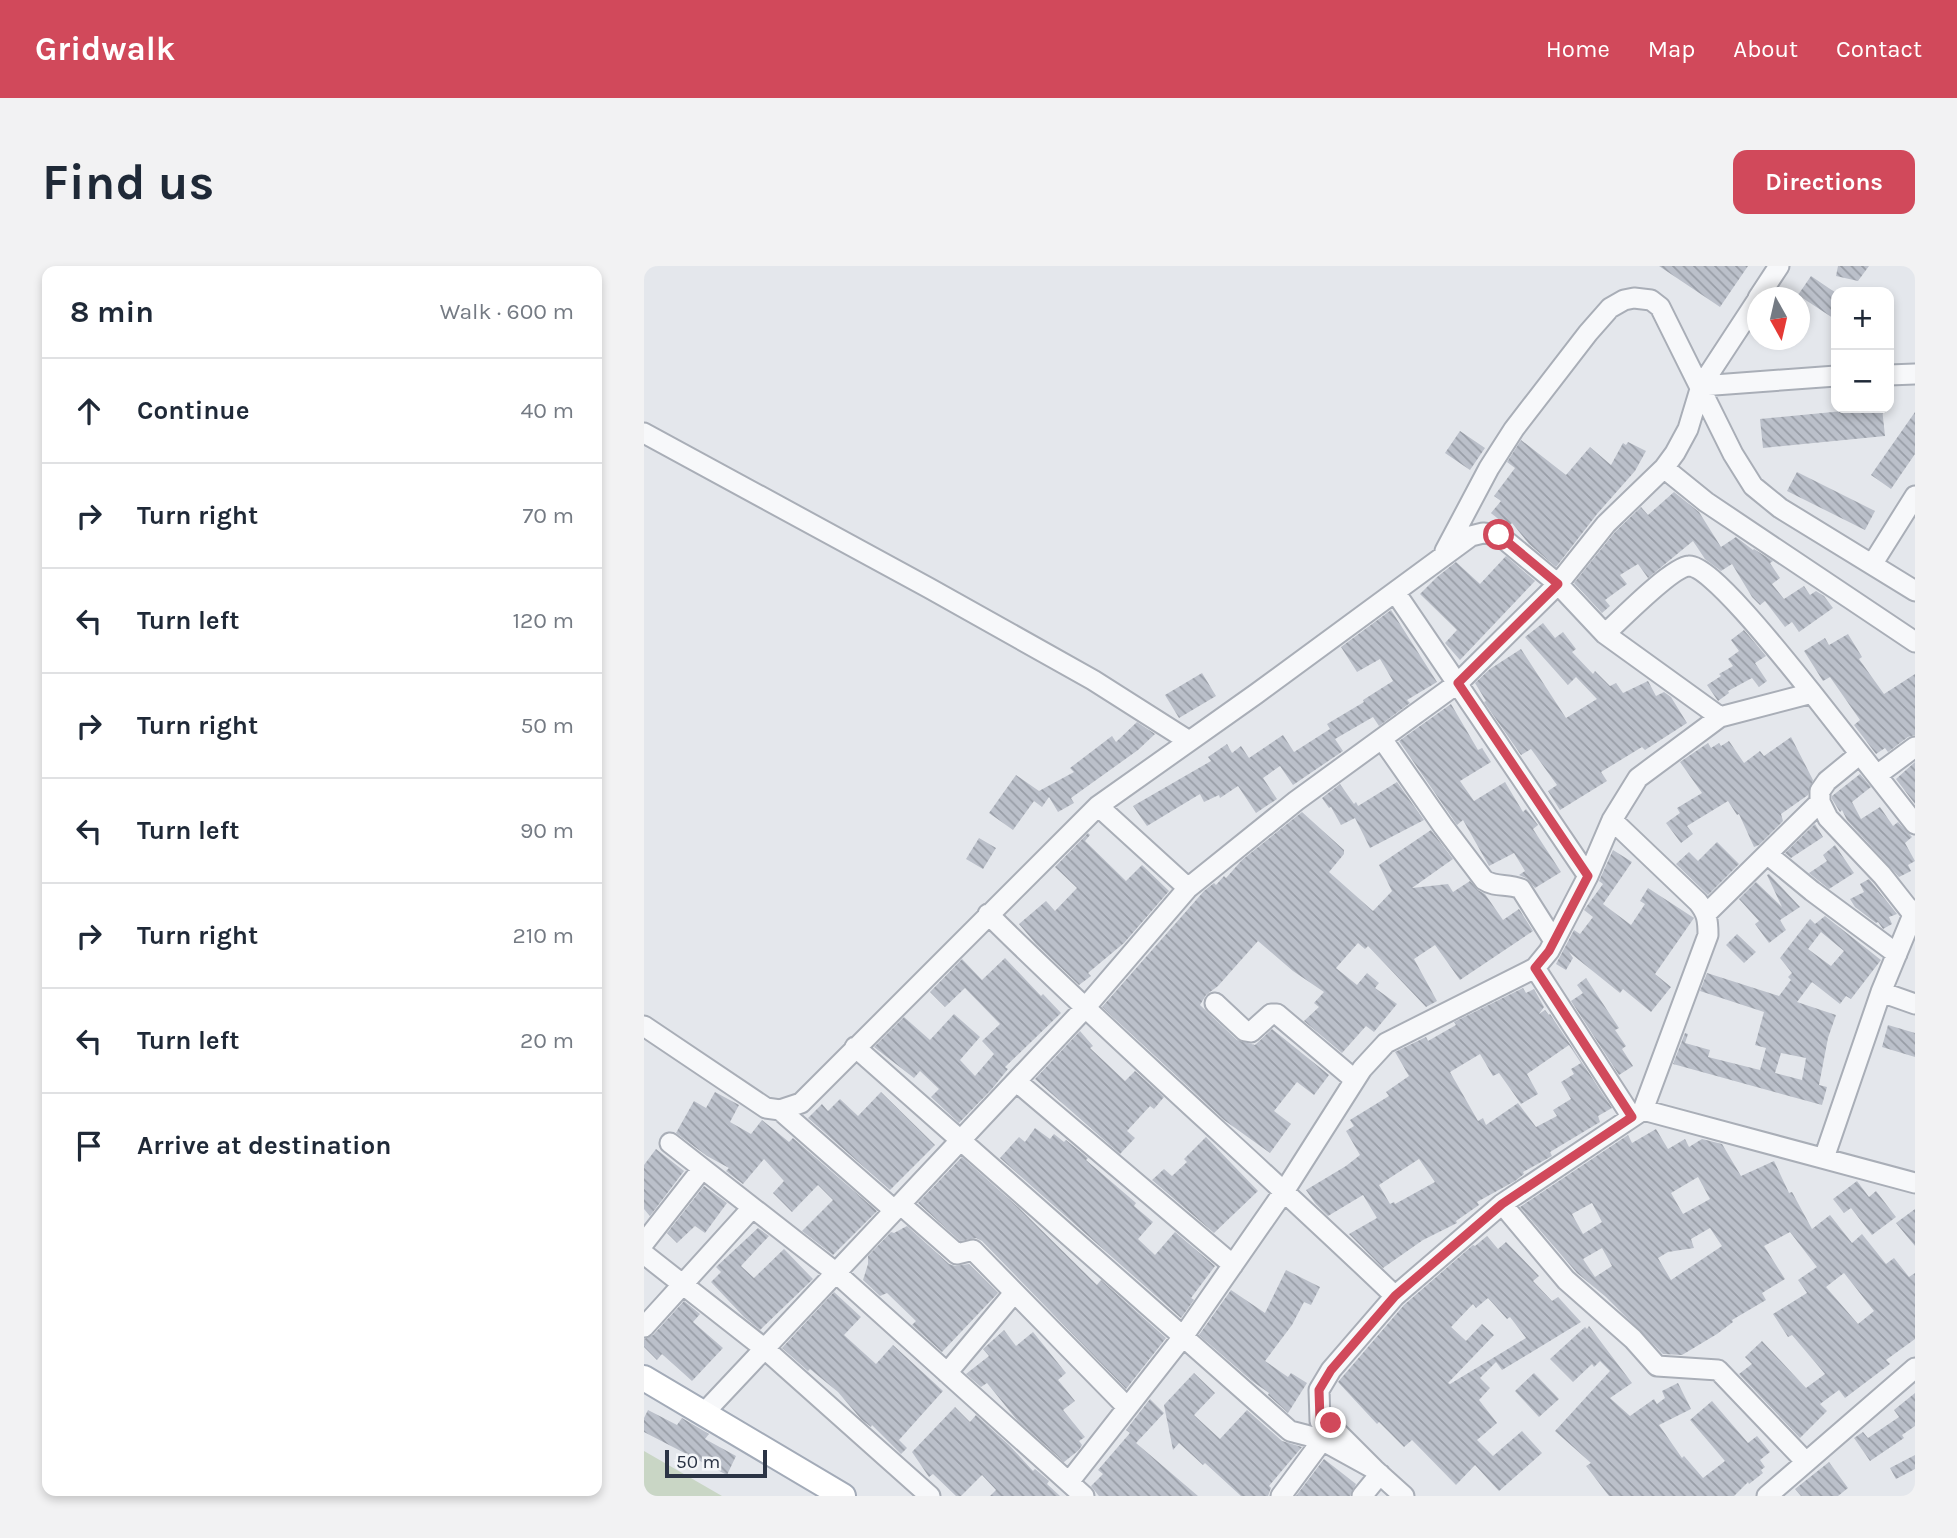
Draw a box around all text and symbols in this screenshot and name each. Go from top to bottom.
text: Gridwalk [35,30,175,68]
text: Home [1546,35,1610,63]
text: Map [1648,35,1695,63]
text: About [1733,35,1798,63]
text: Contact [1836,35,1922,63]
button: Directions [1733,150,1915,214]
text: Find us [42,154,214,211]
north arrow [1747,287,1810,350]
map controls [1831,287,1894,413]
button: + [1831,287,1894,350]
text: 8 min [70,294,154,330]
text: Walk · 600 m [440,298,574,325]
button: − [1831,350,1894,413]
icon: ahead [70,392,108,430]
text: Continue [137,395,249,426]
text: 40 m [521,397,574,424]
icon: right [70,497,108,535]
text: Turn right [137,500,258,531]
text: 70 m [523,502,574,529]
route start [1483,519,1514,550]
icon: left [70,602,108,640]
text: Turn left [137,605,239,636]
text: 120 m [512,607,574,634]
icon: right [70,707,108,745]
text: Turn right [137,710,258,741]
text: 50 m [520,712,574,739]
icon: left [70,812,108,850]
text: Turn left [137,815,239,846]
text: 90 m [520,817,574,844]
icon: right [70,917,108,955]
text: Turn right [137,920,258,951]
text: 210 m [512,922,574,949]
icon: left [70,1022,108,1060]
text: Turn left [137,1025,239,1056]
text: 20 m [520,1027,574,1054]
icon: arrive [70,1127,108,1165]
text: Arrive at destination [137,1130,391,1161]
route end [1315,1407,1346,1438]
scale bar [665,1447,766,1479]
text: 50 m [676,1451,720,1473]

